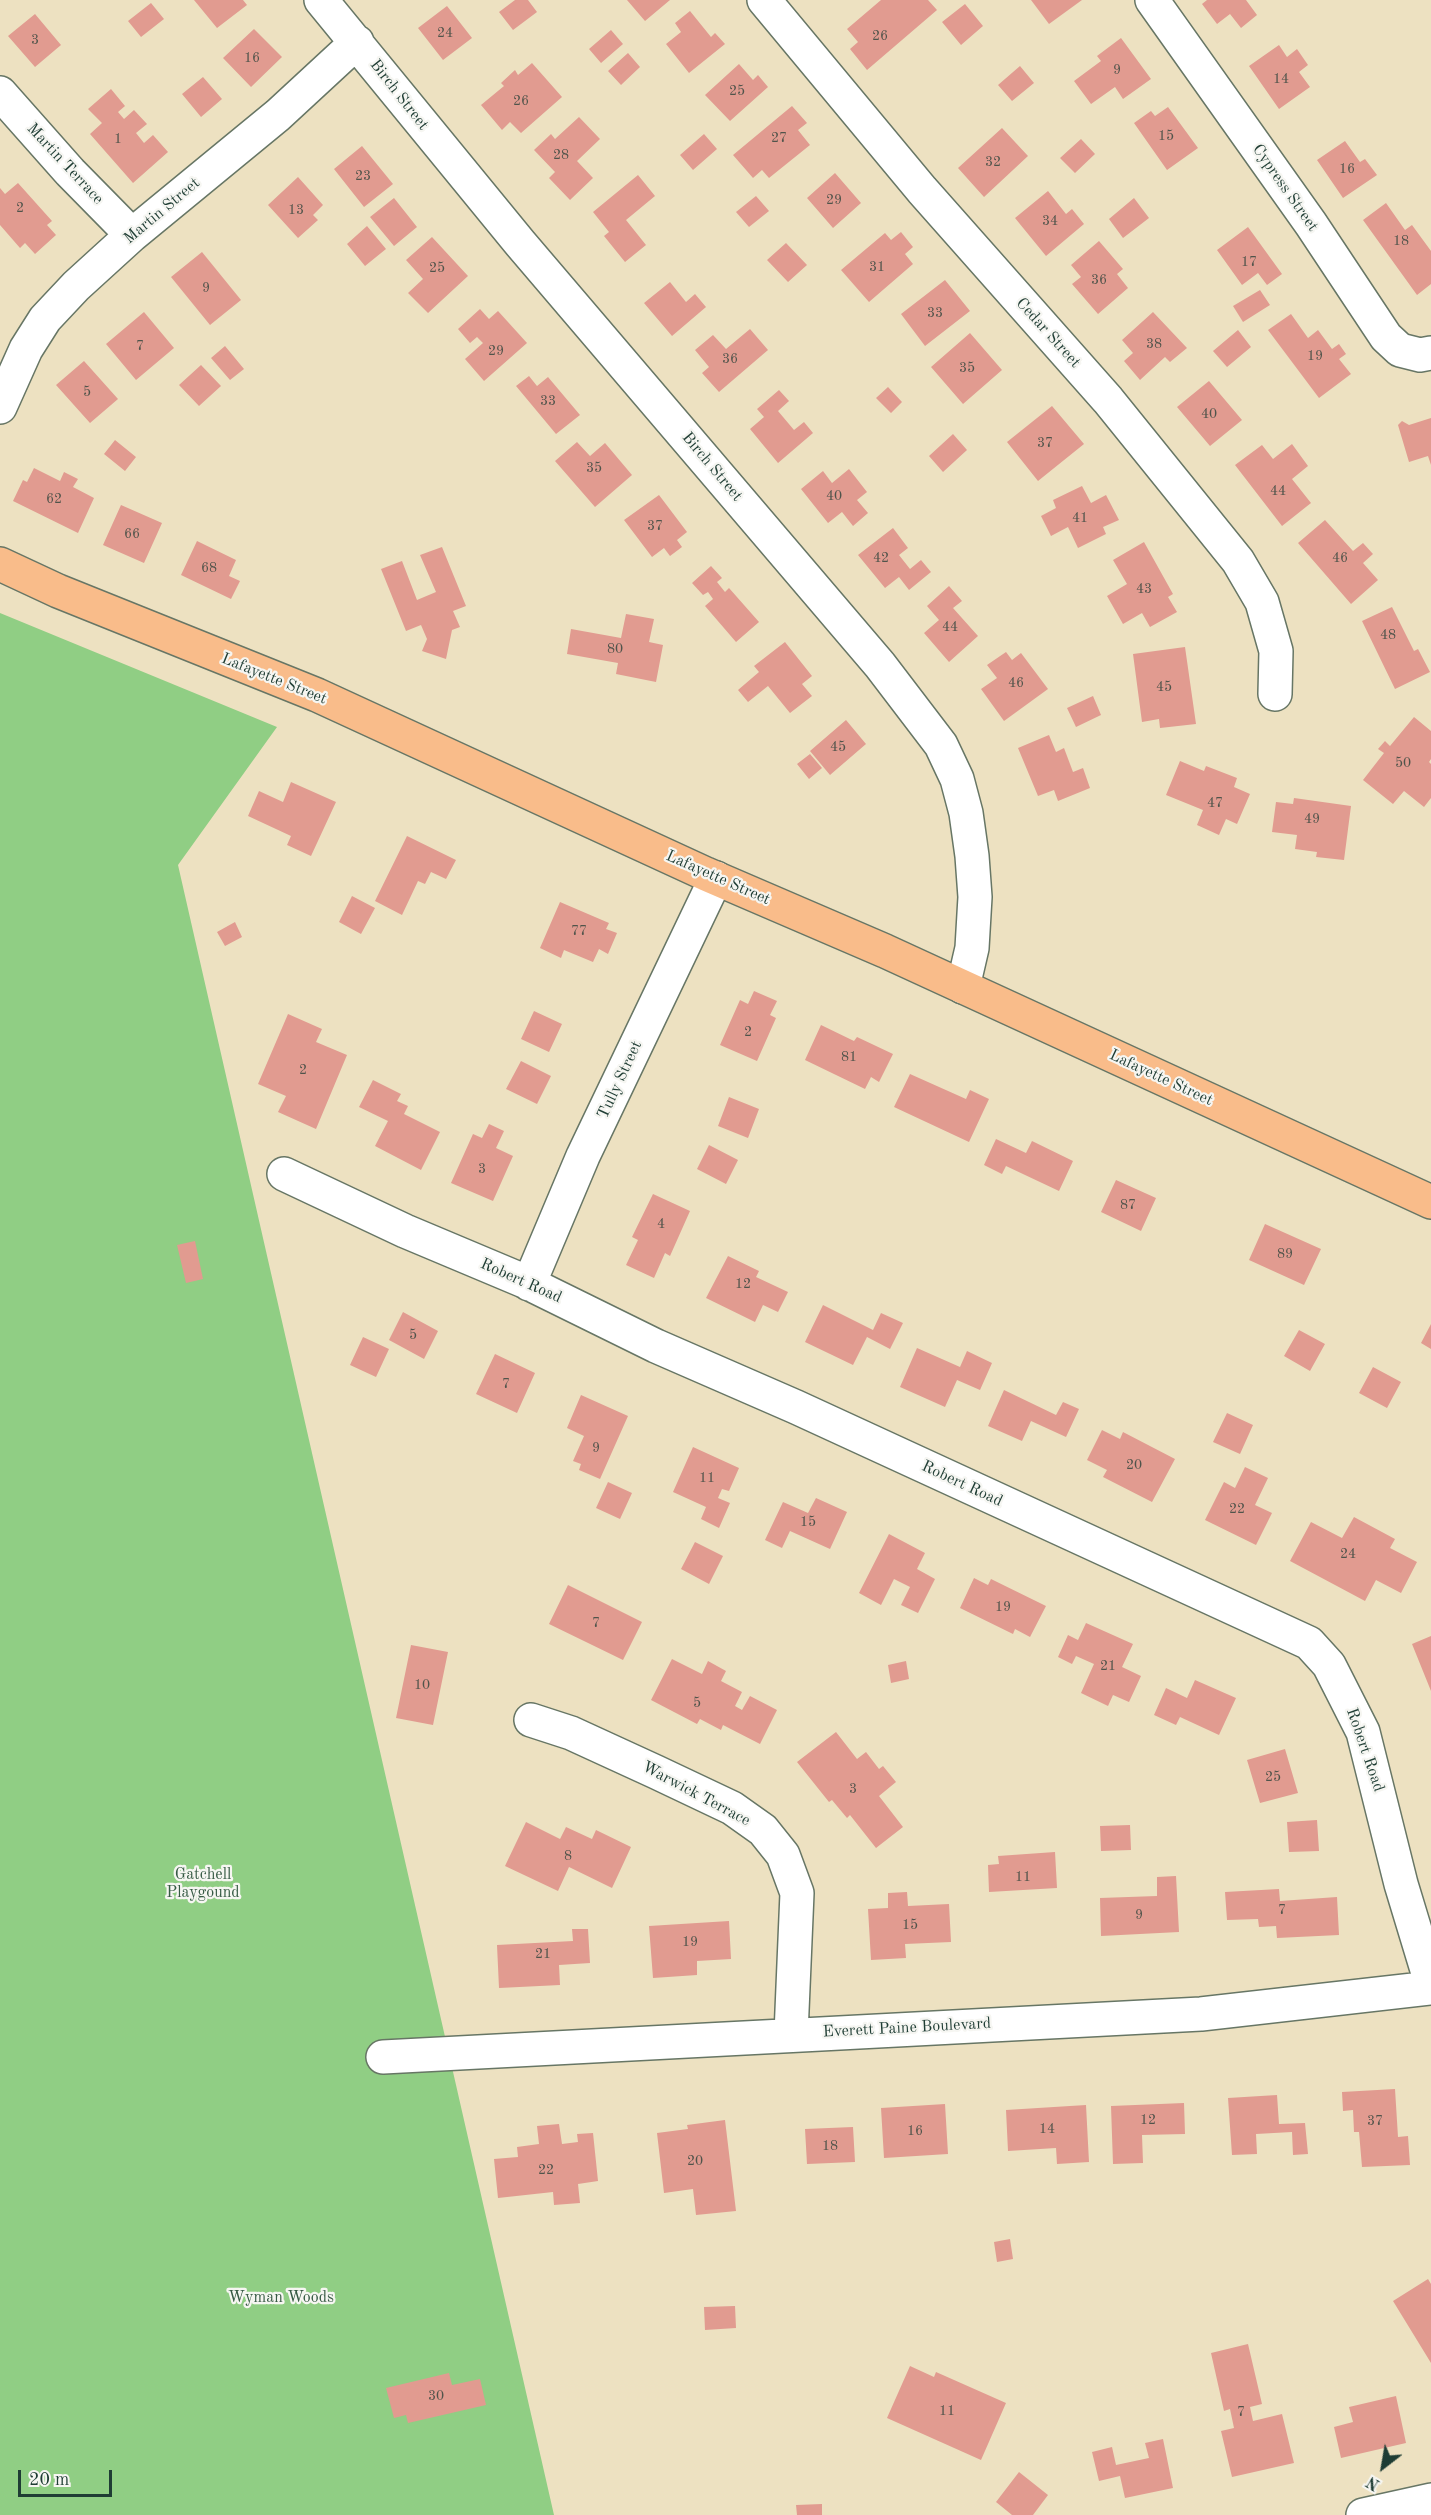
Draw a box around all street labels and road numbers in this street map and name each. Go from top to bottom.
street label: Birch Street [365,56,433,134]
street label: Martin Terrace [23,119,107,209]
street label: Cypress Street [1248,141,1322,235]
street label: Martin Street [120,174,204,248]
street label: Cedar Street [1011,294,1085,372]
street label: Birch Street [677,428,747,506]
street label: Lafayette Street [218,649,330,709]
street label: Lafayette Street [663,846,773,910]
street label: Tully Street [594,1038,646,1122]
street label: Lafayette Street [1106,1046,1216,1110]
street label: Robert Road [477,1254,565,1308]
street label: Robert Road [918,1457,1006,1511]
street label: Robert Road [1342,1706,1388,1794]
street label: Warwick Terrace [639,1757,753,1831]
street label: Everett Paine Boulevard [822,2014,992,2042]

